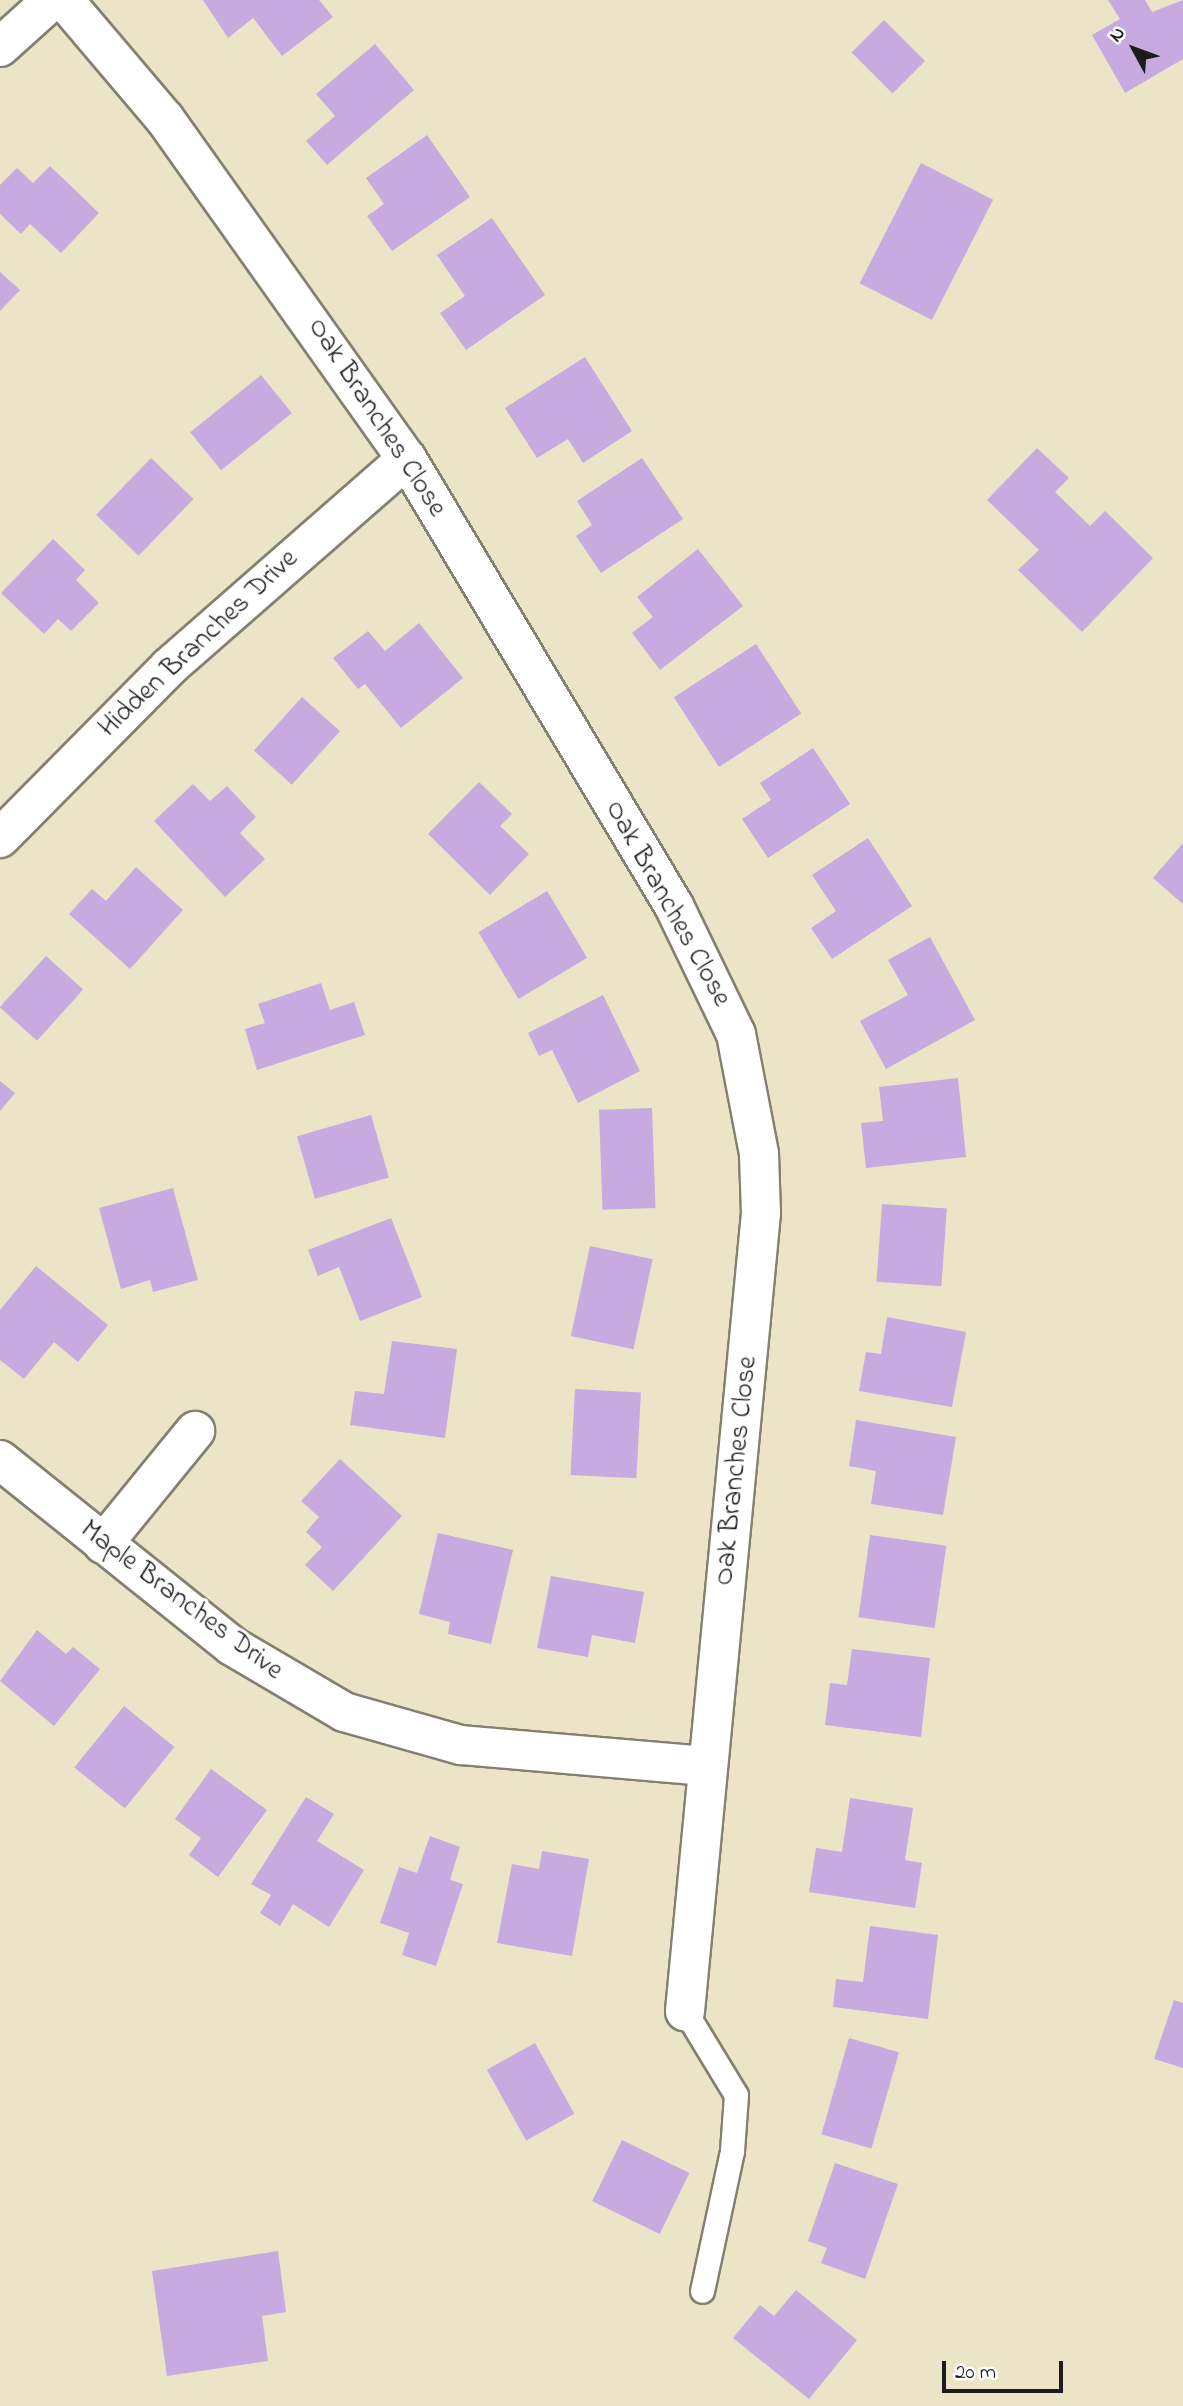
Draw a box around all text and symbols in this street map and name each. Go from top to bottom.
north arrow [1099,14,1169,84]
text: N [1103,21,1132,49]
street label: Oak Branches Close [299,312,453,524]
street label: Hidden Branches Drive [92,543,306,745]
street label: Oak Branches Close [597,795,737,1013]
street label: Oak Branches Close [708,1355,766,1587]
street label: Maple Branches Drive [73,1514,289,1688]
scale bar [945,2346,1066,2390]
text: 20 m [955,2358,996,2388]

